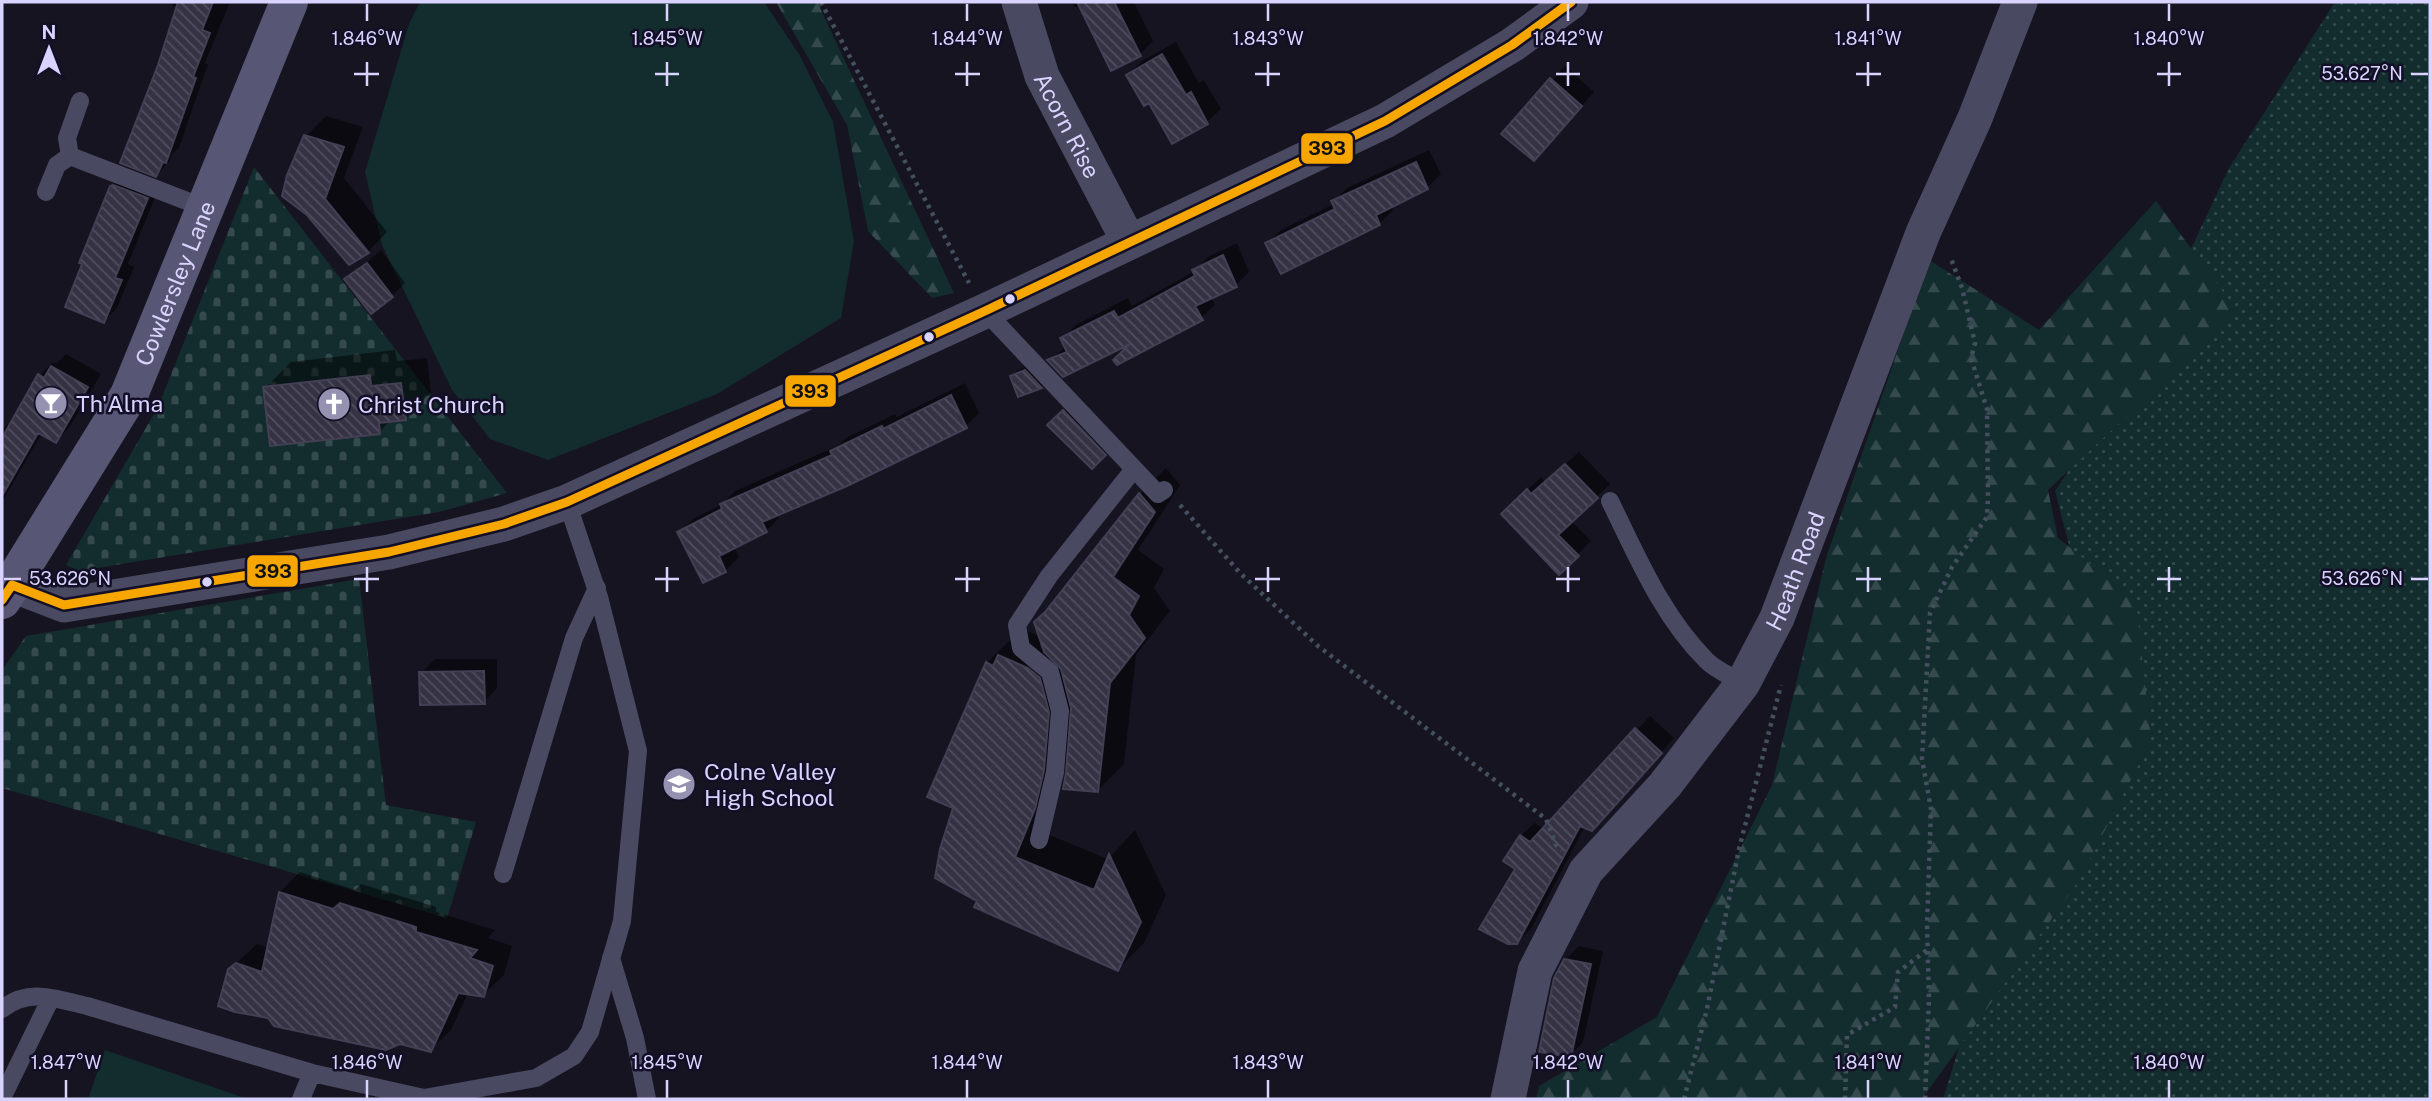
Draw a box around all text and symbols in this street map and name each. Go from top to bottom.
north arrow [14,14,84,84]
text: N [42,21,56,43]
text: 1.846°W [331,28,403,49]
text: 1.845°W [631,28,703,49]
text: 1.844°W [931,28,1003,49]
text: 1.843°W [1232,28,1304,49]
text: 1.842°W [1533,28,1603,49]
text: 1.841°W [1834,28,1902,49]
text: 1.840°W [2134,28,2204,49]
text: 53.627°N [2321,63,2403,84]
street label: Acorn Rise [1029,68,1106,182]
line badge: 393 [1300,132,1354,165]
text: 393 [1308,137,1346,159]
street label: Cowlersley Lane [129,197,220,370]
unlabelled marker [1003,292,1017,306]
unlabelled marker [922,330,936,344]
line badge: 393 [784,374,837,408]
text: 393 [791,380,829,402]
bar icon: Th'Alma [32,384,70,422]
church icon: Christ Church [315,385,353,423]
place label: Th'Alma [76,390,163,417]
place label: Christ Church [358,391,505,418]
street label: Heath Road [1759,508,1830,635]
line badge: 393 [246,554,299,588]
text: 393 [254,560,292,582]
text: 53.626°N [29,568,111,589]
text: 53.626°N [2321,568,2403,589]
unlabelled marker [200,575,214,589]
place label: Colne Valley High School [704,758,836,811]
school or university icon: Colne Valley High School [660,765,698,803]
text: 1.847°W [31,1052,101,1073]
text: 1.846°W [331,1052,403,1073]
text: 1.845°W [631,1052,703,1073]
text: 1.844°W [931,1052,1003,1073]
text: 1.843°W [1232,1052,1304,1073]
text: 1.842°W [1533,1052,1603,1073]
text: 1.841°W [1834,1052,1902,1073]
text: 1.840°W [2134,1052,2204,1073]

